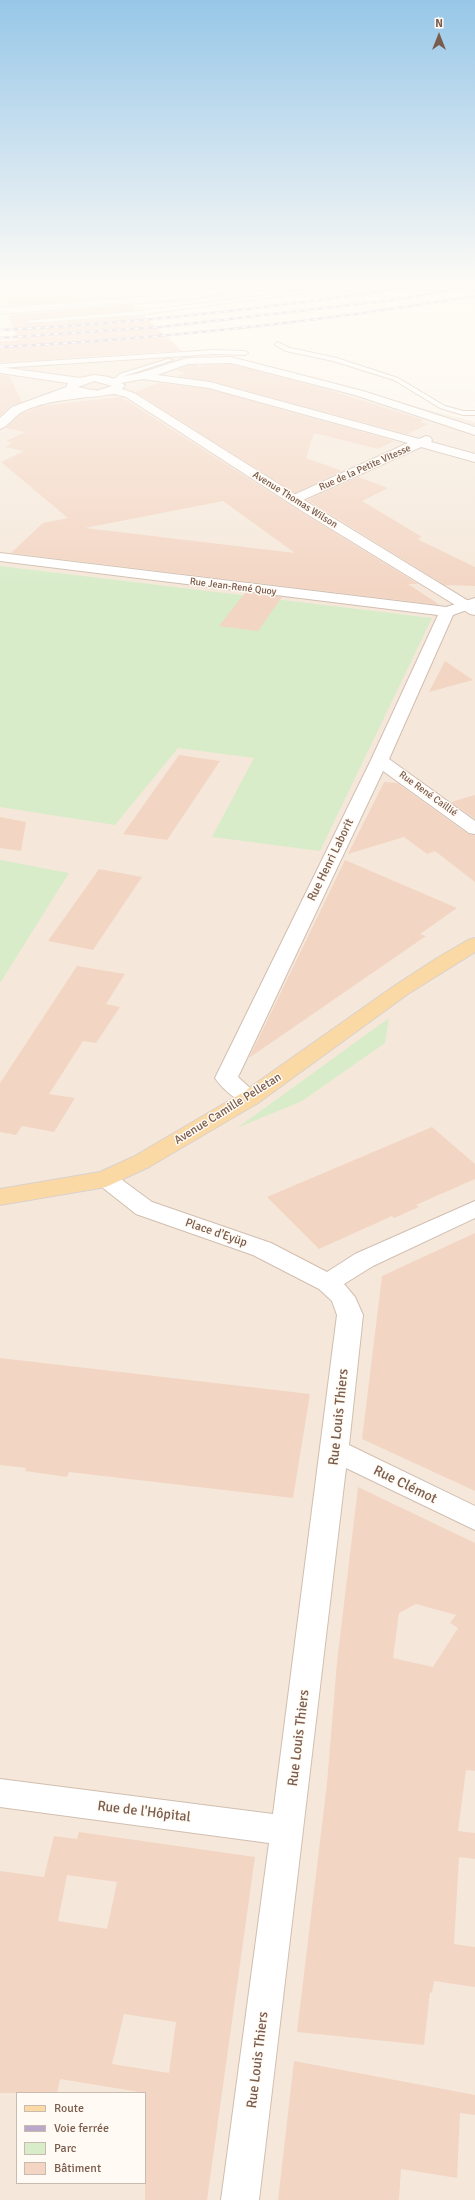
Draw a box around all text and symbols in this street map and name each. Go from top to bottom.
north arrow [419,16,459,56]
text: N [435,17,443,30]
street label: Rue de la Petite Vitesse [317,442,413,494]
street label: Avenue Thomas Wilson [250,469,340,531]
street label: Rue Jean-René Quoy [189,576,277,598]
street label: Rue René Caillié [396,769,460,819]
street label: Rue Henri Laborit [305,816,357,904]
street label: Avenue Camille Pelletan [172,1070,284,1148]
street label: Place d'Eyüp [183,1216,249,1250]
street label: Rue Louis Thiers [326,1368,352,1466]
street label: Rue Clémot [371,1462,439,1508]
street label: Rue Louis Thiers [285,1689,313,1787]
street label: Rue de l'Hôpital [96,1798,192,1826]
street label: Rue Louis Thiers [244,2011,272,2109]
legend [16,2092,146,2184]
text: Route [54,2101,84,2116]
text: Voie ferrée [54,2121,109,2136]
text: Parc [54,2141,76,2156]
text: Bâtiment [54,2161,101,2176]

